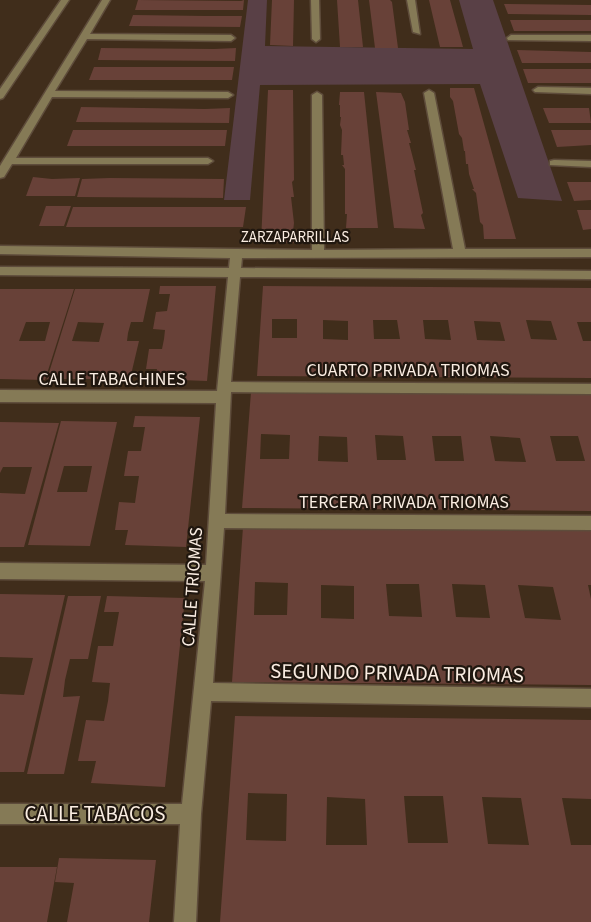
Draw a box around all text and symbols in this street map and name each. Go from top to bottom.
street label: ZARZAPARRILLAS [241,227,349,248]
street label: CUARTO PRIVADA TRIOMAS [306,358,510,383]
street label: CALLE TABACHINES [38,367,186,392]
street label: TERCERA PRIVADA TRIOMAS [299,490,509,515]
street label: CALLE TRIOMAS [176,526,209,648]
street label: SEGUNDO PRIVADA TRIOMAS [270,656,524,690]
street label: CALLE TABACOS [25,799,165,829]

